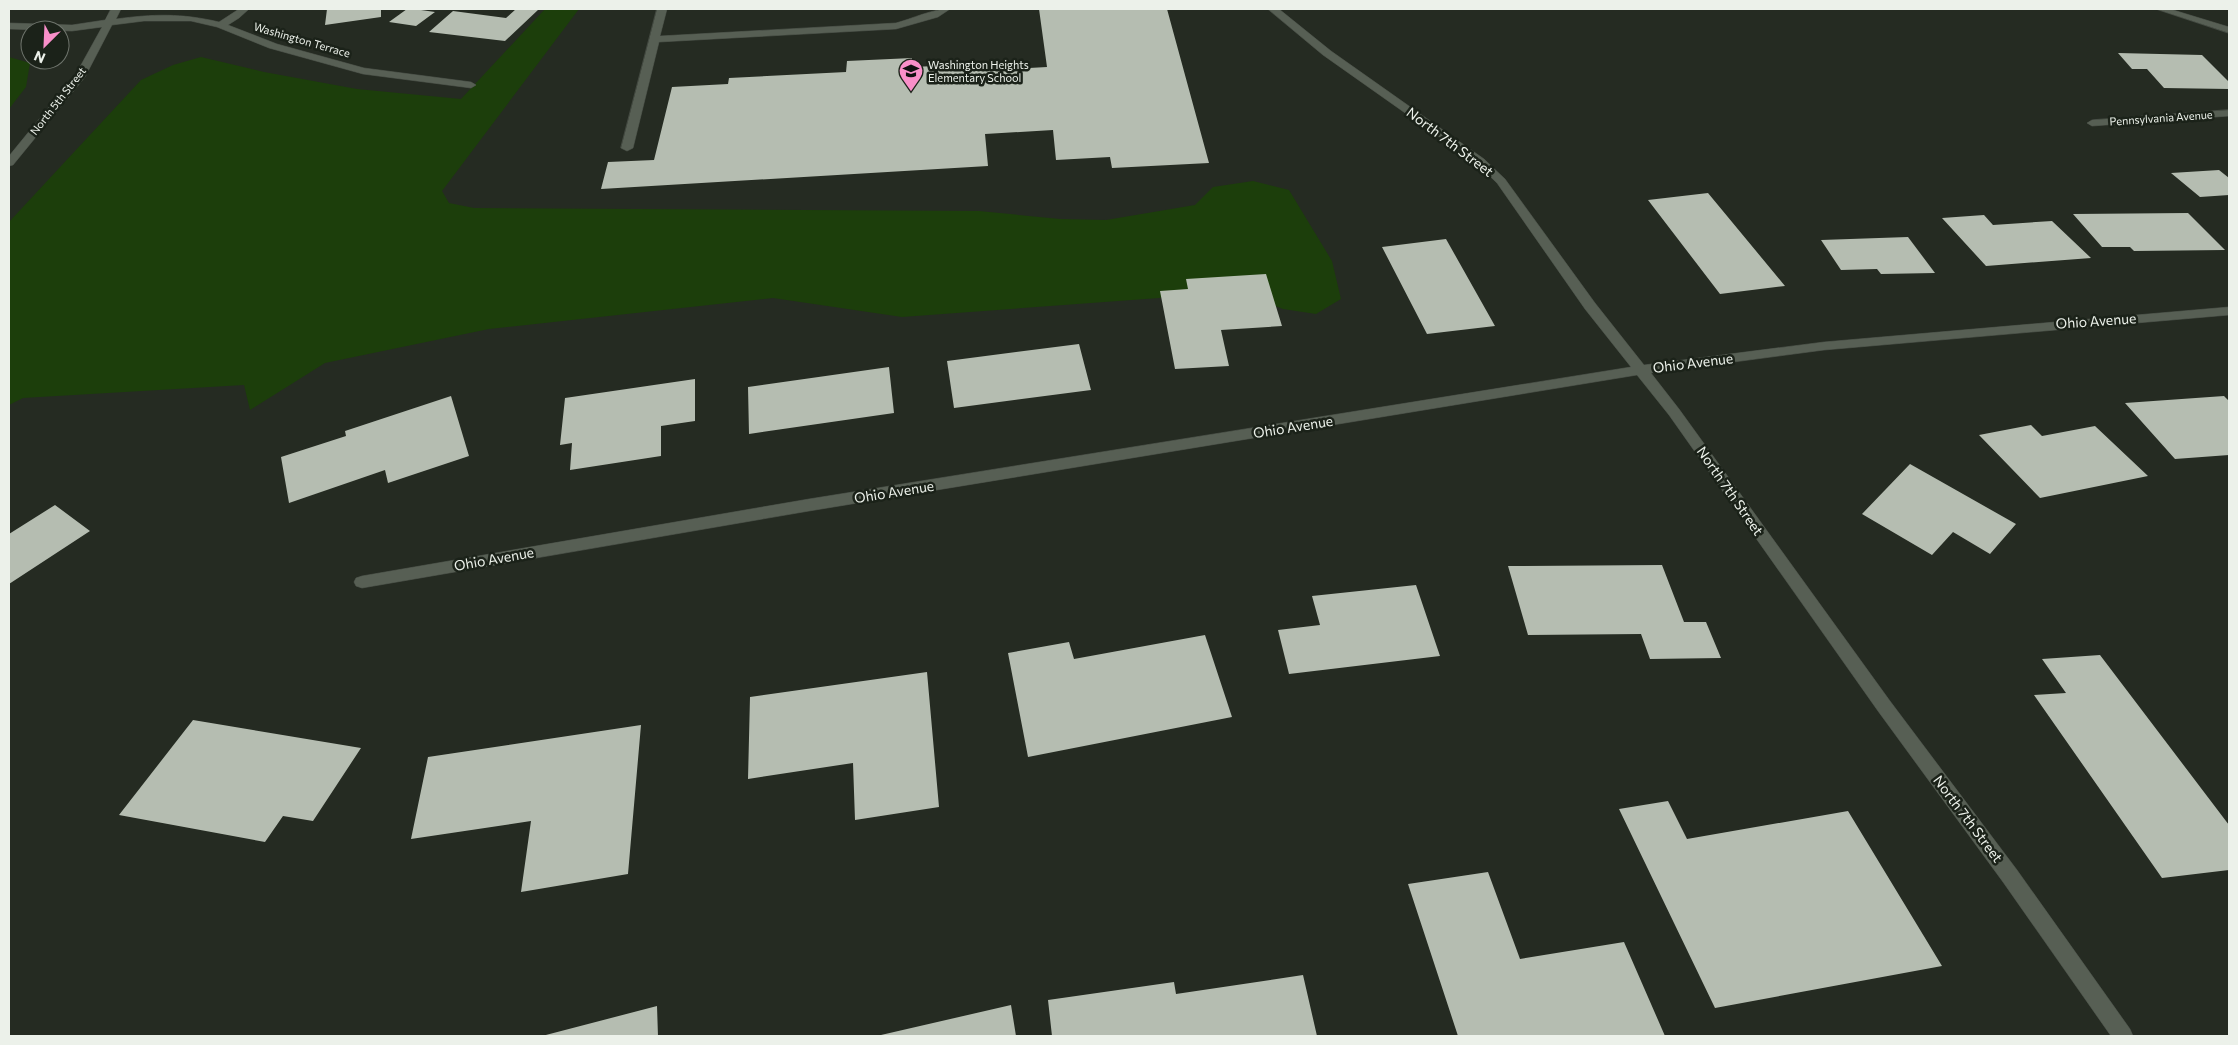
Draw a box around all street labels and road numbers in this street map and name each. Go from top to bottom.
street label: Washington Terrace [252,20,352,60]
street label: North 5th Street [27,64,88,137]
street label: North 7th Street [1404,103,1497,180]
street label: Pennsylvania Avenue [2109,107,2213,128]
street label: Ohio Avenue [2055,309,2137,332]
street label: Ohio Avenue [1652,349,1734,376]
street label: Ohio Avenue [1252,412,1334,441]
street label: North 7th Street [1694,443,1767,539]
street label: Ohio Avenue [853,477,935,506]
street label: Ohio Avenue [453,543,535,574]
street label: North 7th Street [1930,772,2007,866]

